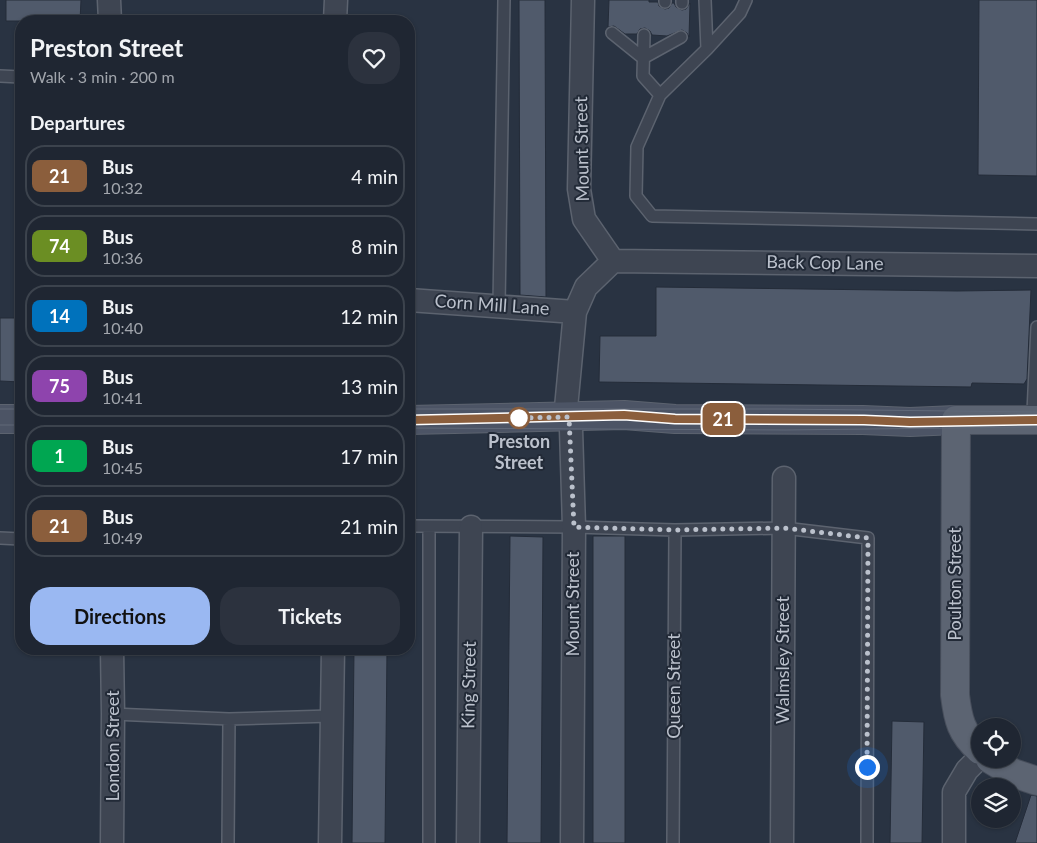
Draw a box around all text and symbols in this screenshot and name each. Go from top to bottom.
button: heart [348,32,400,84]
text: Preston Street [30,33,183,62]
text: Walk · 3 min · 200 m [30,67,175,86]
street label: Mount Street [569,96,593,202]
text: Departures [30,111,125,134]
text: Bus [102,155,133,178]
text: 21 [49,165,70,187]
text: 4 min [351,165,398,188]
text: 10:32 [102,178,143,197]
text: Bus [102,225,133,248]
text: 74 [49,235,70,257]
text: 8 min [351,235,398,258]
text: 10:36 [102,248,143,267]
street label: Back Cop Lane [766,250,884,274]
street label: Corn Mill Lane [434,289,550,319]
text: Bus [102,295,133,318]
text: 14 [49,305,70,327]
text: 12 min [340,305,398,328]
text: 10:40 [102,318,143,337]
text: Bus [102,365,133,388]
text: 75 [49,375,70,397]
text: 13 min [340,375,398,398]
text: 10:41 [102,388,143,407]
line badge: 21 [700,403,746,435]
marker: Preston Street [508,407,530,429]
text: 21 [713,408,733,430]
place label: Preston Street [488,430,550,473]
text: Bus [102,435,133,458]
text: 1 [54,445,65,467]
text: 17 min [340,445,398,468]
text: 10:45 [102,458,143,477]
text: Bus [102,505,133,528]
text: 21 [49,515,70,537]
text: 21 min [340,515,398,538]
street label: Poulton Street [943,527,965,641]
text: 10:49 [102,528,143,547]
street label: Mount Street [561,551,583,657]
button: Directions [30,587,210,645]
button: Tickets [220,587,400,645]
street label: Walmsley Street [771,596,793,724]
street label: Queen Street [662,633,684,739]
street label: King Street [456,640,480,729]
street label: London Street [101,690,123,802]
map controls [971,718,1021,828]
button: locate [971,718,1021,768]
your location [855,755,880,780]
button: layers [971,778,1021,828]

